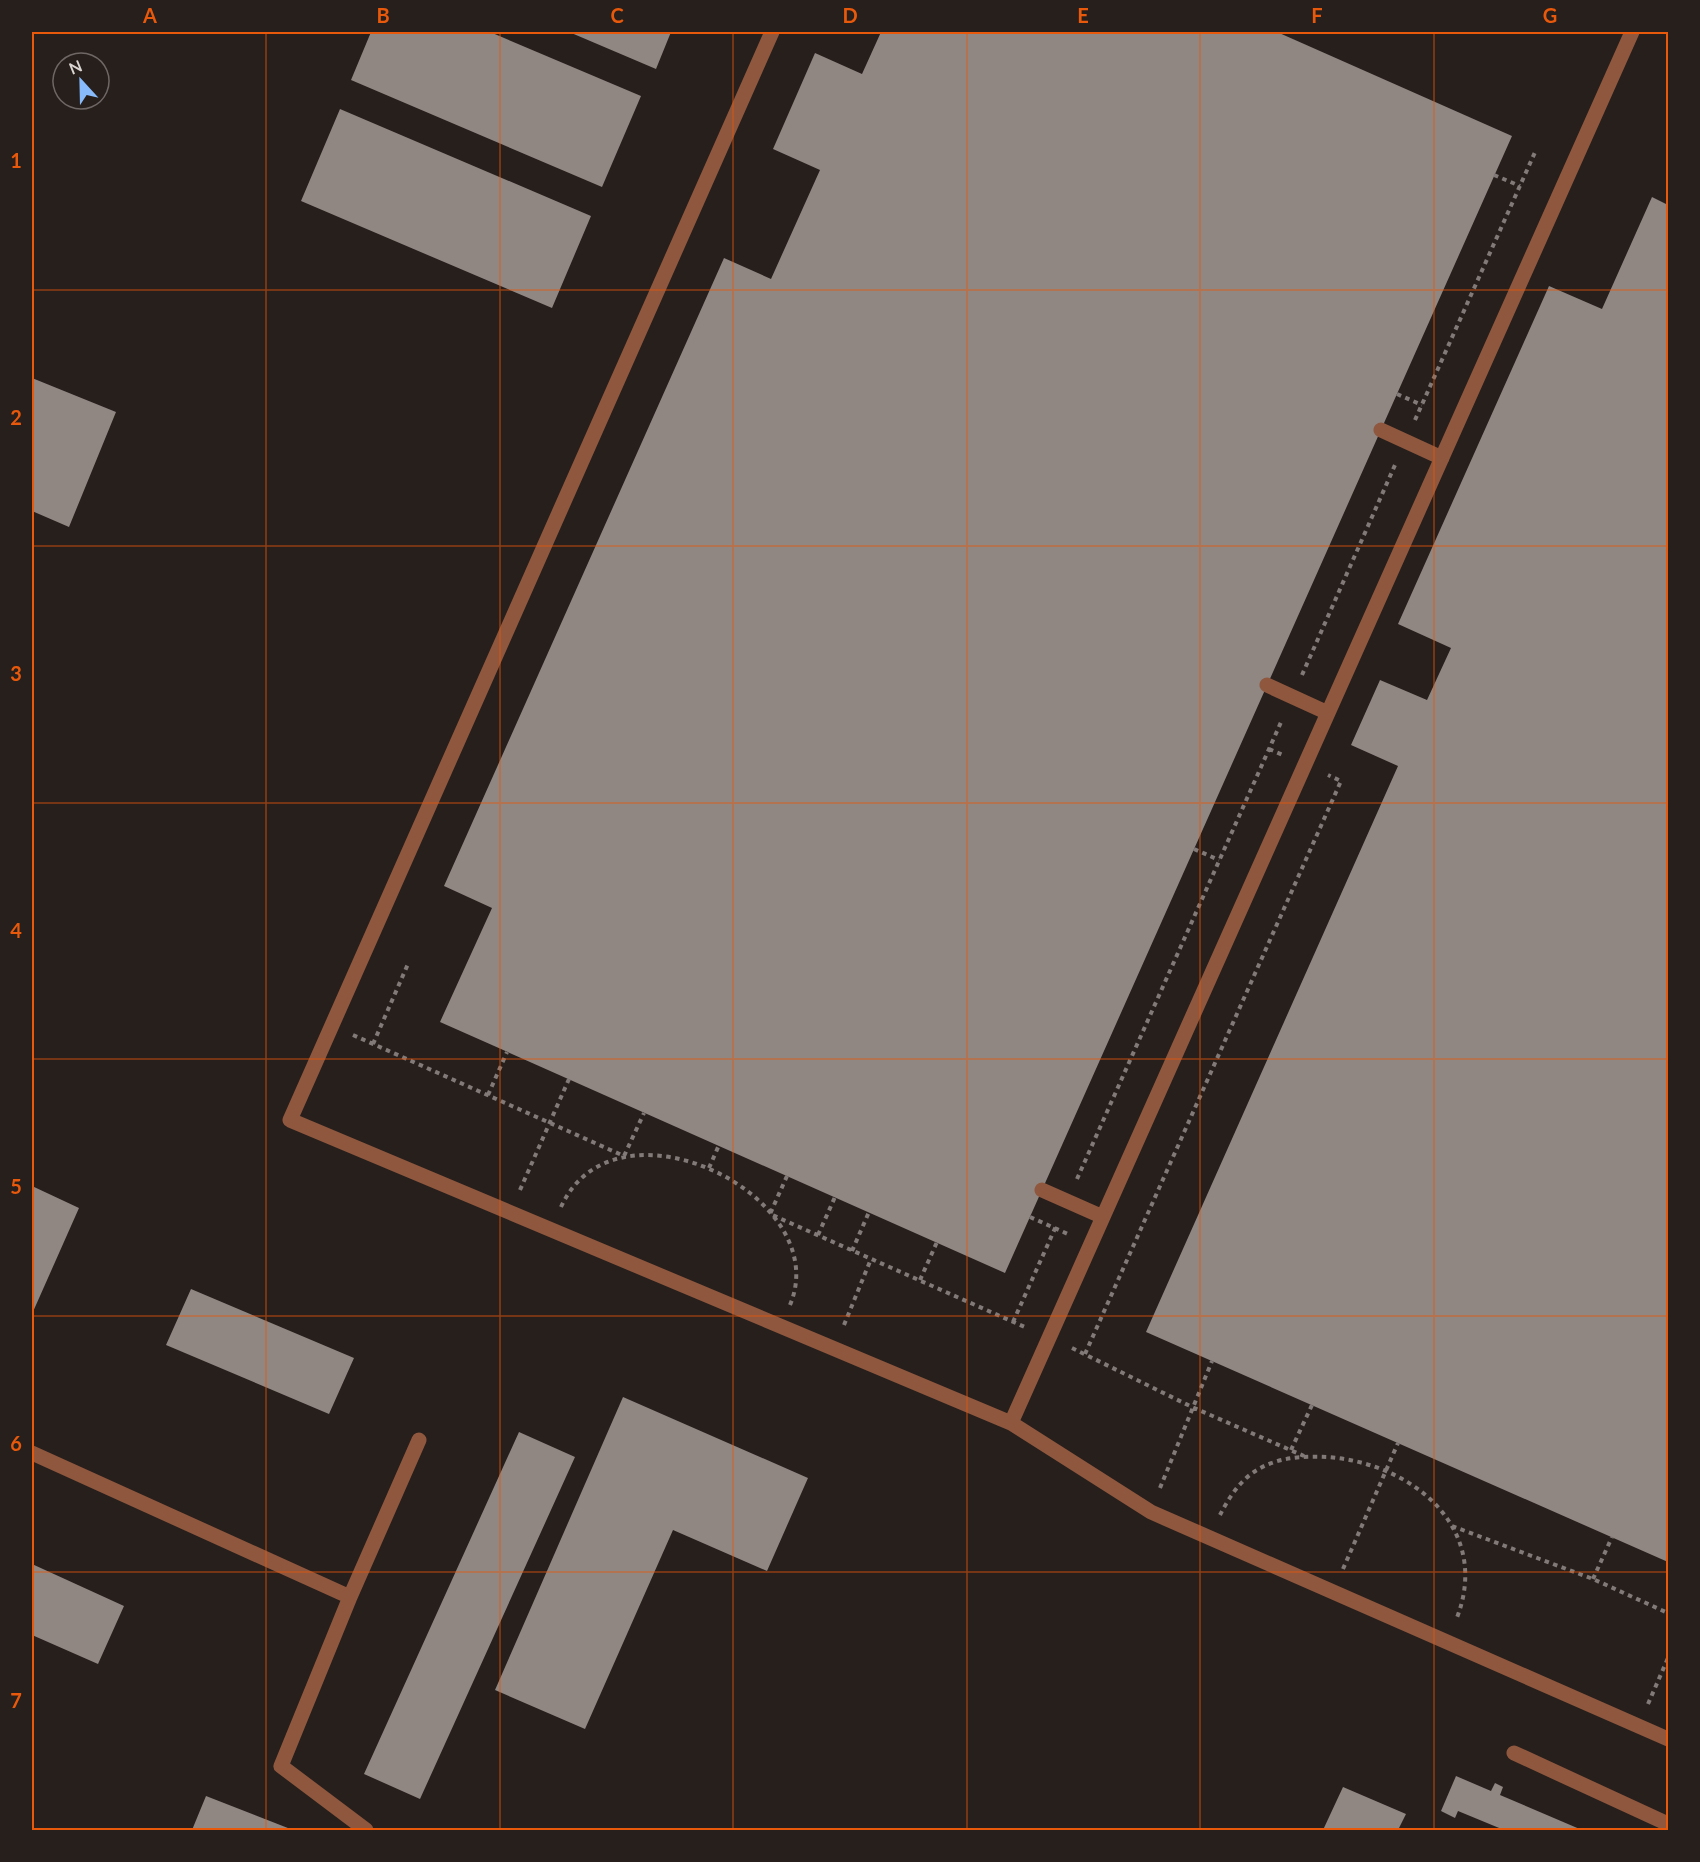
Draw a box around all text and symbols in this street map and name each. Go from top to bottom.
text: A [142,3,157,27]
text: B [376,3,390,27]
text: C [610,3,624,27]
text: D [842,3,858,27]
text: E [1077,3,1089,27]
text: F [1311,3,1323,27]
text: G [1543,3,1557,27]
north arrow [51,51,111,111]
text: N [66,56,84,78]
text: 1 [10,148,22,172]
text: 2 [10,405,22,429]
text: 3 [10,661,22,685]
text: 4 [10,918,22,942]
text: 5 [10,1174,22,1198]
text: 6 [10,1431,22,1455]
text: 7 [10,1688,22,1712]

